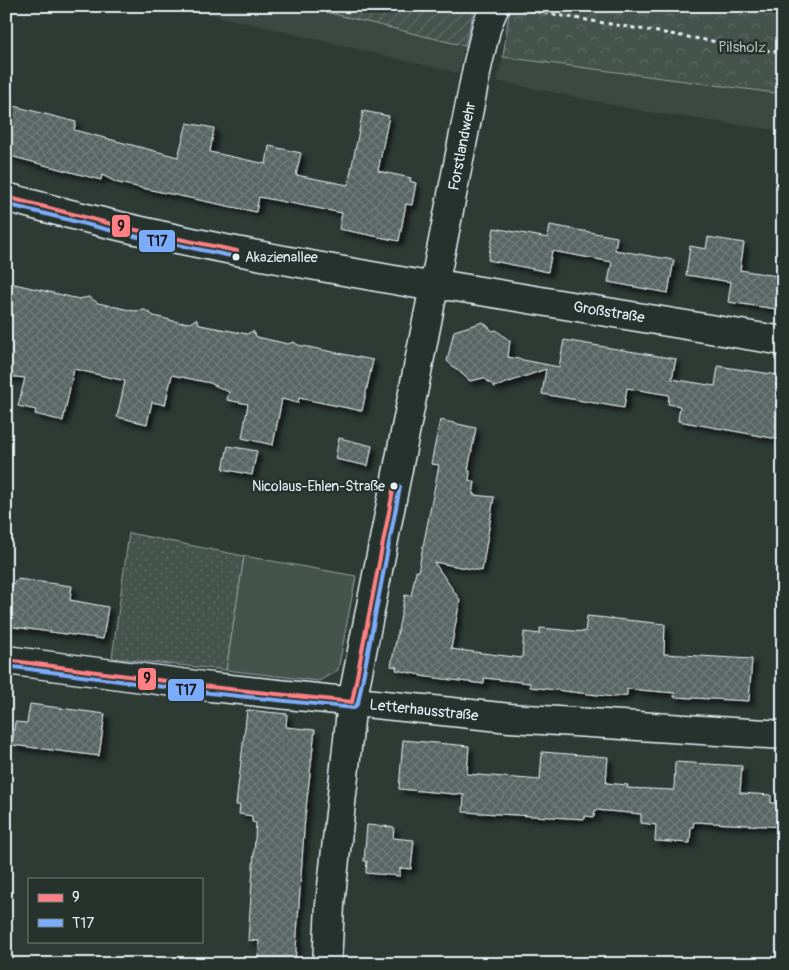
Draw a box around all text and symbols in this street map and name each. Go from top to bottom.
park label: Pilsholz [718,38,766,57]
street label: Forstlandwehr [445,99,481,192]
line badge: 9 [111,214,131,238]
text: 9 [117,218,125,235]
line badge: T17 [138,229,176,253]
text: T17 [146,233,168,250]
place label: Akazienallee [245,249,318,266]
marker: Akazienallee [231,252,241,262]
street label: Großstraße [572,297,646,328]
place label: Nicolaus-Ehlen-Straße [252,478,385,495]
marker: Nicolaus-Ehlen-Straße [389,481,399,491]
line badge: 9 [137,667,157,691]
text: 9 [143,670,151,687]
line badge: T17 [167,678,205,702]
text: T17 [175,682,197,699]
street label: Letterhausstraße [369,695,480,726]
legend [28,878,202,942]
text: 9 [72,888,80,907]
text: T17 [72,914,94,933]

